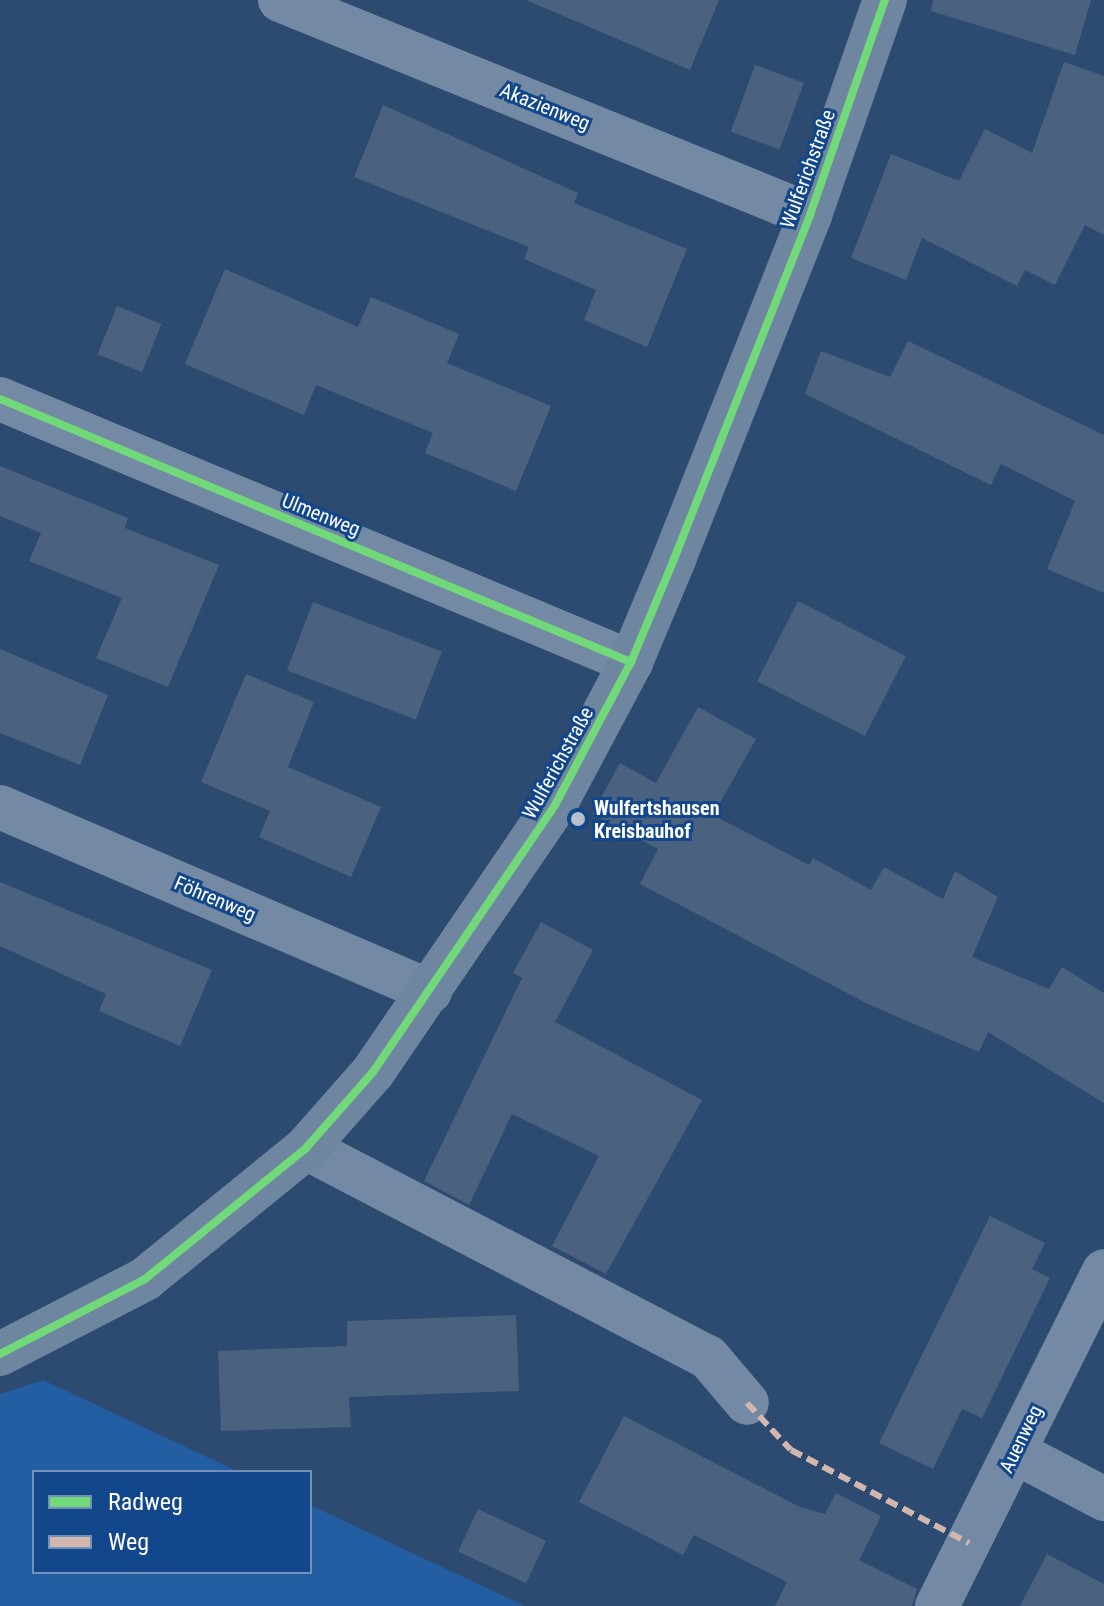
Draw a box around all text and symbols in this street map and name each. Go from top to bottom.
street label: Akazienweg [497,78,593,136]
street label: Wulferichstraße [775,106,841,232]
street label: Ulmenweg [278,488,364,542]
street label: Wulferichstraße [517,703,599,823]
place label: Wulfertshausen Kreisbauhof [594,796,719,843]
marker: Wulfertshausen Kreisbauhof [569,810,587,828]
street label: Föhrenweg [171,871,259,927]
street label: Auenweg [994,1401,1048,1477]
legend [32,1470,312,1574]
text: Radweg [108,1488,183,1516]
text: Weg [108,1528,149,1556]

